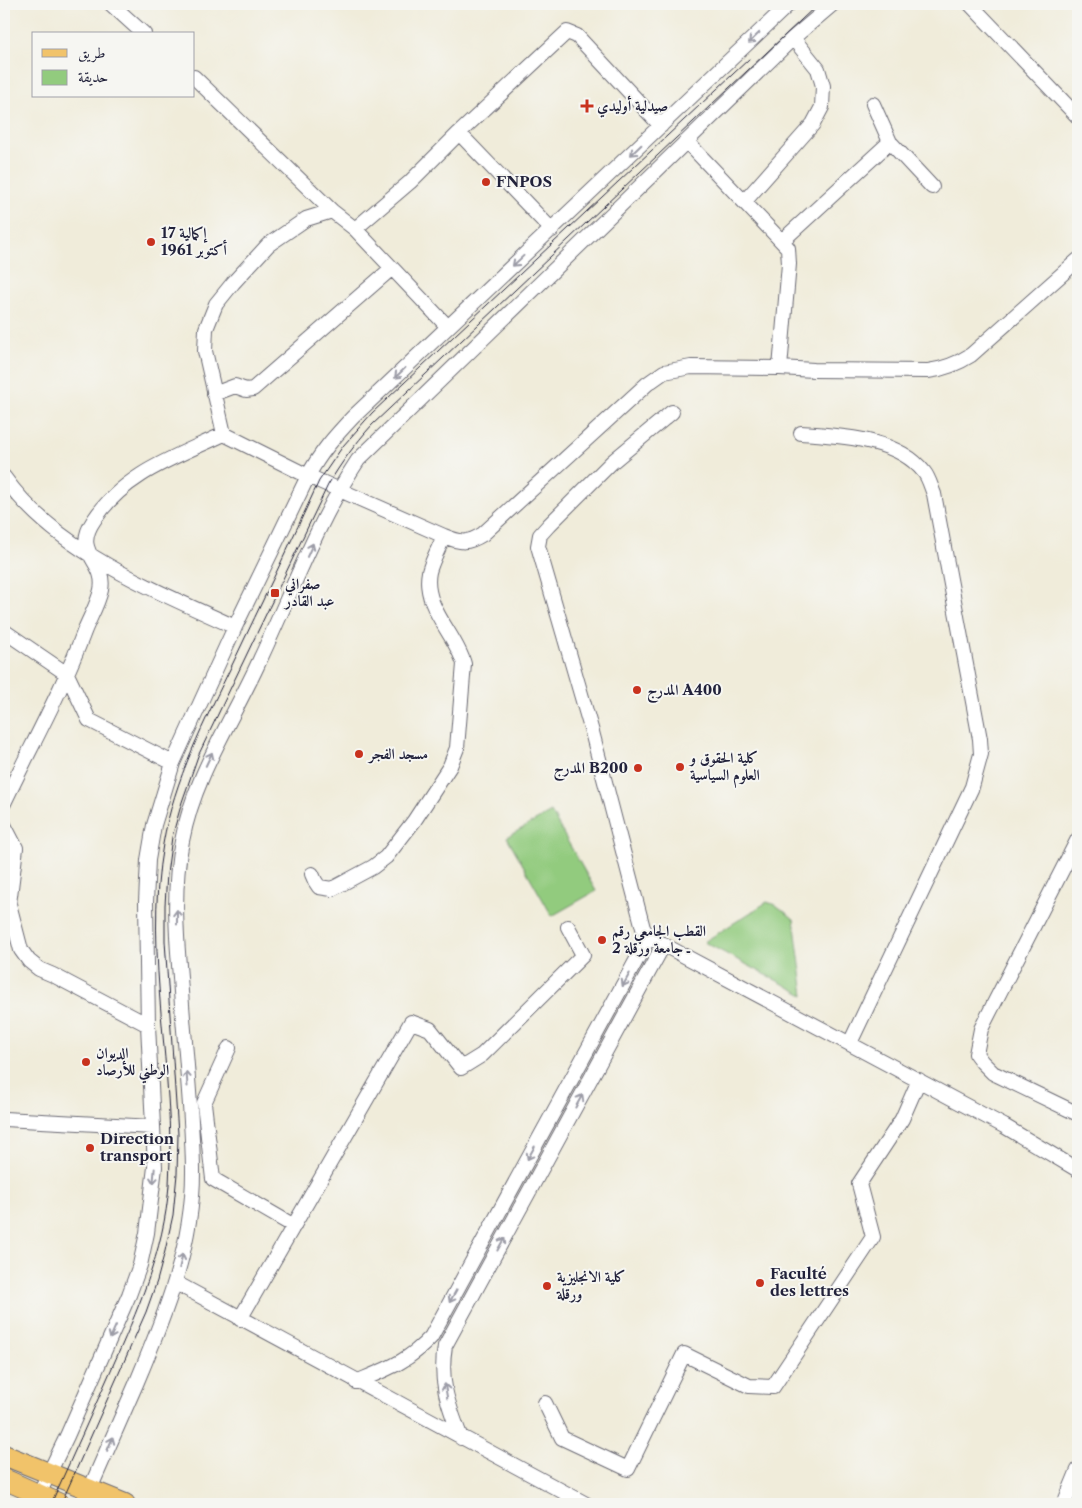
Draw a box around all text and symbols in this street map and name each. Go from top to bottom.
legend [32,32,195,98]
one-way arrow [748,32,760,44]
text: طريق [78,43,105,63]
text: حديقة [78,67,108,86]
place label: صيدلية أوليدي [597,95,668,118]
marker: صيدلية أوليدي [581,100,593,112]
one-way arrow [630,144,643,156]
place label: FNPOS [496,172,552,191]
marker: FNPOS [480,176,492,188]
place label: إكمالية 17 أكتوبر 1961 [161,223,227,259]
marker: إكمالية 17 أكتوبر 1961 [145,236,157,248]
one-way arrow [512,255,525,267]
one-way arrow [394,367,406,379]
one-way arrow [306,543,315,558]
place label: صفراني عبد القادر [283,574,334,610]
marker: صفراني عبد القادر [269,587,281,599]
place label: المدرج A400 [647,680,722,704]
marker: المدرج A400 [631,684,643,696]
place label: مسجد الفجر [367,744,428,764]
marker: مسجد الفجر [353,748,365,760]
place label: كلية الحقوق و العلوم السياسية [688,748,760,788]
one-way arrow [205,752,215,767]
place label: المدرج B200 [554,758,628,782]
marker: كلية الحقوق و العلوم السياسية [674,761,686,773]
marker: المدرج B200 [632,762,644,774]
one-way arrow [172,909,182,925]
place label: القطب الجامعي رقم 2 ـ جامعة ورقلة [612,921,706,957]
marker: القطب الجامعي رقم 2 ـ جامعة ورقلة [596,934,608,946]
one-way arrow [620,972,630,986]
place label: الديوان الوطني للأرصاد [96,1043,169,1084]
marker: الديوان الوطني للأرصاد [80,1056,92,1068]
one-way arrow [182,1071,191,1087]
one-way arrow [575,1094,584,1109]
place label: Direction transport [100,1129,175,1165]
marker: Direction transport [84,1142,96,1154]
one-way arrow [526,1145,535,1160]
one-way arrow [149,1167,159,1183]
one-way arrow [496,1236,506,1251]
one-way arrow [177,1253,186,1269]
place label: Faculté des lettres [770,1264,849,1300]
place label: كلية الانجليزية ورقلة [556,1267,626,1303]
marker: Faculté des lettres [754,1277,766,1289]
marker: كلية الانجليزية ورقلة [541,1280,553,1292]
one-way arrow [448,1288,458,1303]
one-way arrow [108,1324,117,1339]
one-way arrow [440,1384,450,1400]
one-way arrow [105,1437,115,1452]

